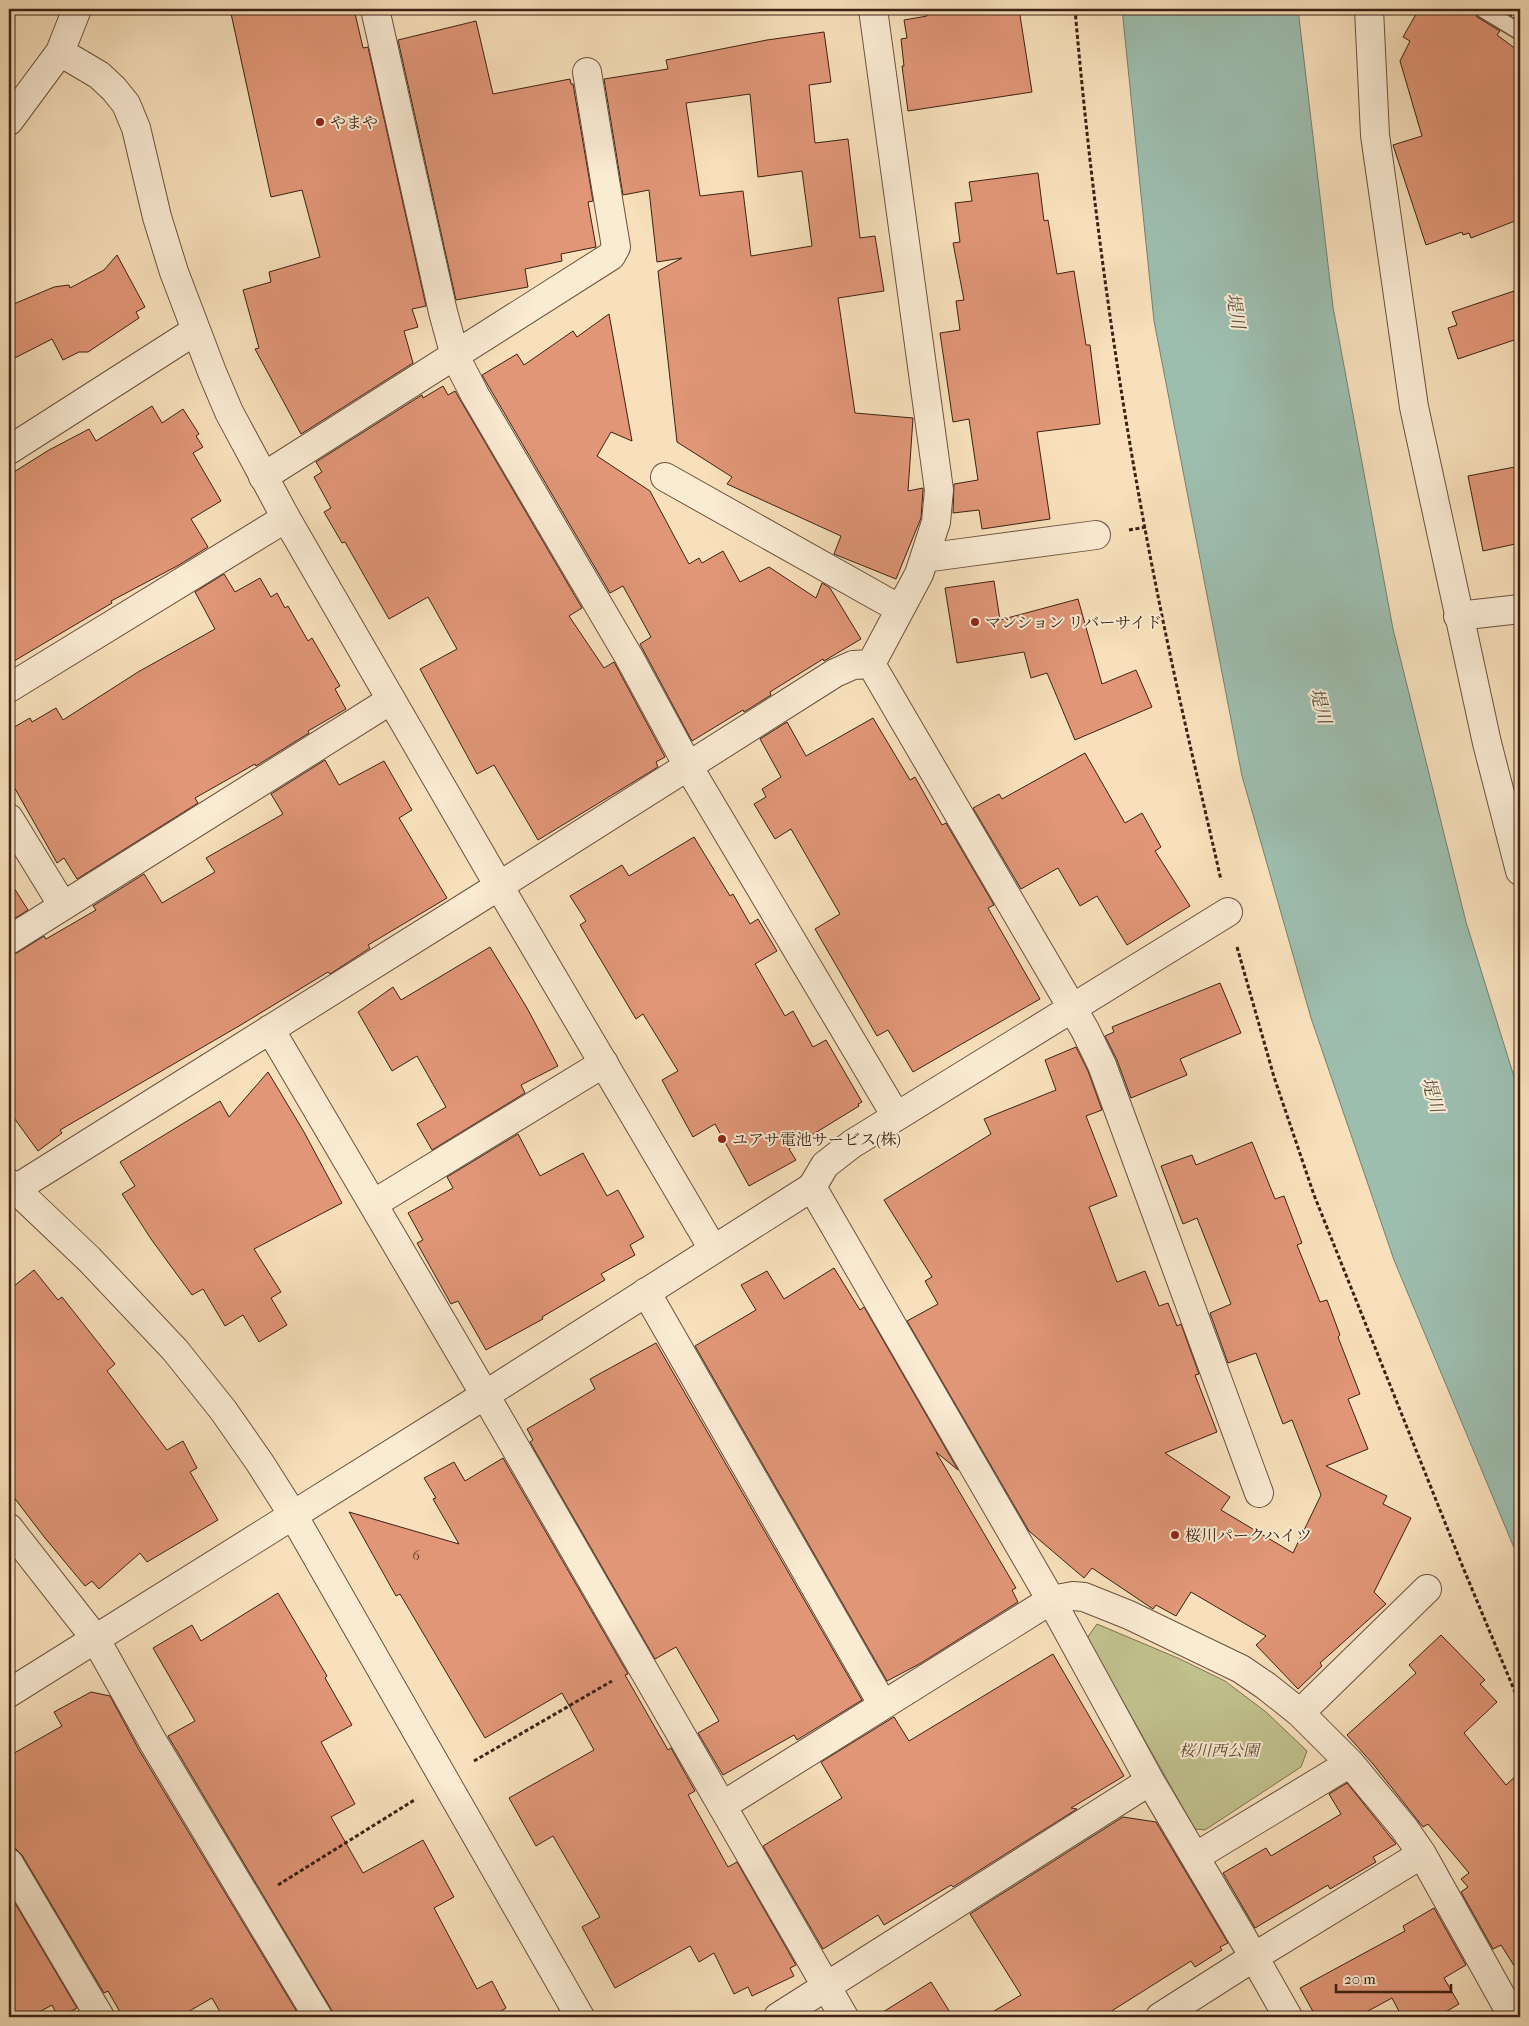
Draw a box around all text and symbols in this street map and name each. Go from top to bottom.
place label: やまや [330,113,378,132]
marker: やまや [314,116,326,128]
water label: 堤川 [1222,291,1249,333]
place label: マンション リバーサイド [985,613,1162,632]
marker: マンション リバーサイド [969,616,981,628]
water label: 堤川 [1305,686,1335,728]
water label: 堤川 [1417,1075,1448,1117]
place label: ユアサ電池サービス(株) [732,1130,901,1149]
marker: ユアサ電池サービス(株) [716,1133,728,1145]
place label: 桜川パークハイツ [1185,1526,1312,1545]
marker: 桜川パークハイツ [1169,1529,1181,1541]
house number: 6 [412,1547,420,1564]
park label: 桜川西公園 [1179,1741,1262,1760]
scale bar [1336,1961,1452,1993]
text: 20 m [1344,1970,1376,1988]

